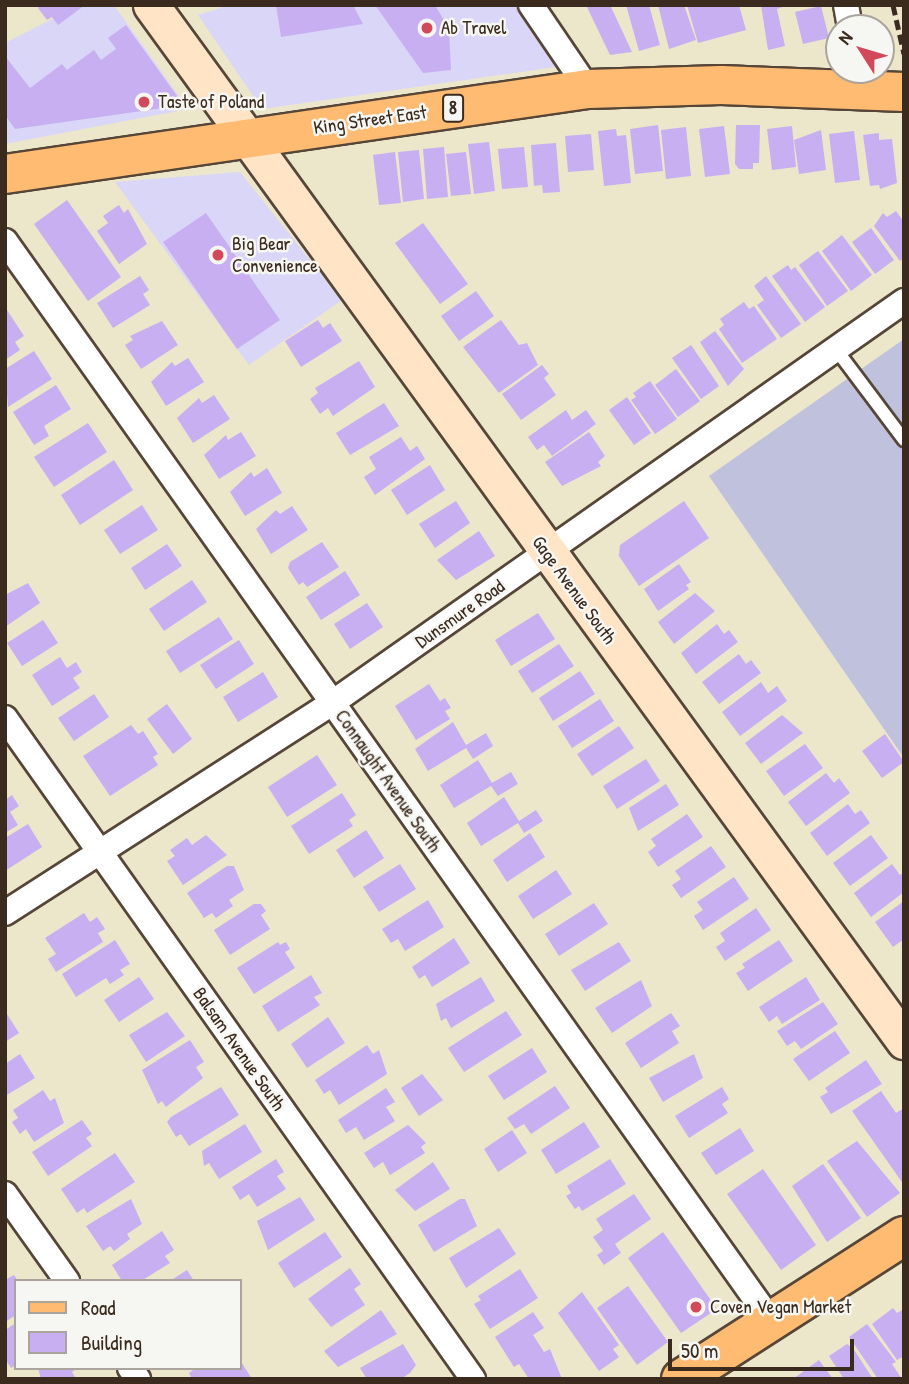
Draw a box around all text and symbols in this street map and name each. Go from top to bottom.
north arrow [825,14,895,84]
place label: Ab Travel [441,17,506,39]
marker: Ab Travel [419,20,435,36]
text: N [831,26,858,49]
place label: Taste of Poland [158,91,264,113]
marker: Taste of Poland [136,94,152,110]
road number: 8 [441,94,465,122]
street label: King Street East [312,101,428,139]
place label: Big Bear Convenience [232,233,318,277]
marker: Big Bear Convenience [210,247,226,263]
street label: Gage Avenue South [527,532,621,648]
street label: Dunsmure Road [411,575,509,653]
street label: Connaught Avenue South [330,705,446,857]
street label: Balsam Avenue South [188,983,290,1115]
legend [14,1279,242,1370]
text: Road [81,1293,115,1322]
place label: Coven Vegan Market [710,1296,851,1318]
marker: Coven Vegan Market [688,1299,704,1315]
scale bar [671,1324,856,1368]
text: Building [81,1328,142,1357]
text: 50 m [681,1336,718,1365]

